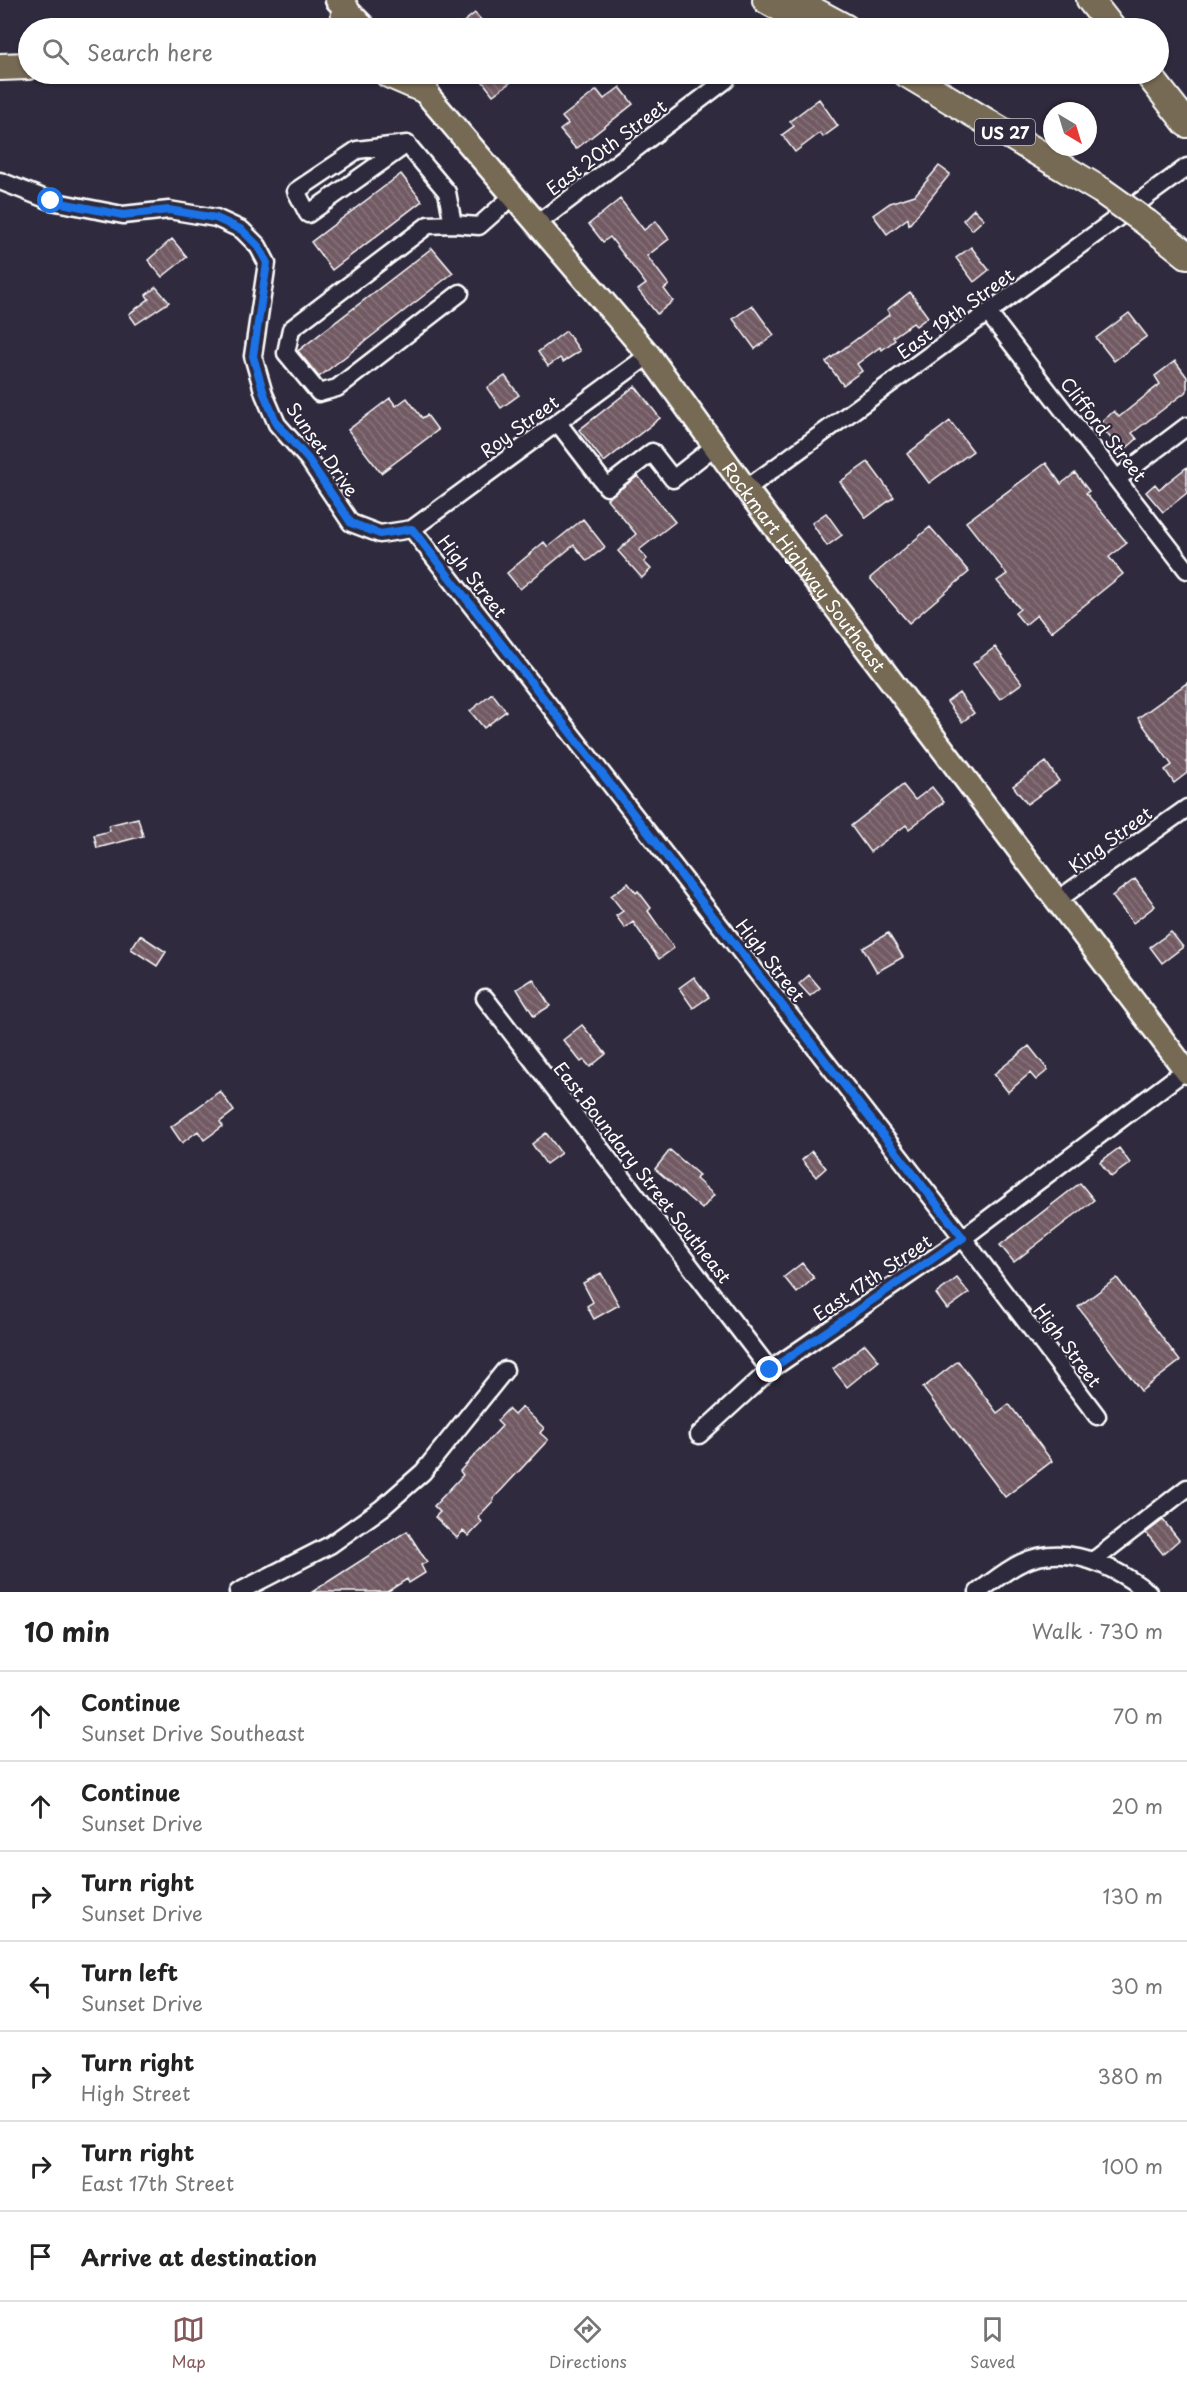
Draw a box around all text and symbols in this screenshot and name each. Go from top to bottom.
search box [18,18,1169,84]
icon: search [39,35,72,68]
text: Search here [87,35,213,68]
street label: East 20th Street [540,93,672,201]
north arrow [1043,102,1097,156]
road number: US 27 [975,119,1035,145]
route start [37,187,63,213]
street label: East 19th Street [891,261,1019,365]
street label: Clifford Street [1054,371,1154,487]
street label: Roy Street [474,388,564,464]
street label: Sunset Drive [280,396,366,502]
street label: Rockmart Highway Southeast [717,456,893,677]
street label: High Street [432,529,514,623]
street label: King Street [1063,799,1157,879]
street label: High Street [730,913,812,1007]
street label: East Boundary Street Southeast [548,1055,738,1289]
street label: East 17th Street [807,1227,937,1327]
street label: High Street [1028,1298,1108,1392]
route end [756,1356,782,1382]
text: 10 min [24,1612,110,1651]
text: Walk · 730 m [1032,1616,1163,1646]
text: Continue [81,1685,180,1718]
icon: ahead [24,1700,57,1733]
text: 70 m [1113,1701,1163,1731]
text: Sunset Drive Southeast [81,1718,305,1748]
text: Continue [81,1775,180,1808]
icon: ahead [24,1790,57,1823]
text: 20 m [1111,1791,1163,1821]
text: Sunset Drive [81,1808,203,1838]
text: Turn right [81,1865,194,1898]
icon: right [24,1880,57,1913]
text: 130 m [1103,1881,1163,1911]
text: Sunset Drive [81,1898,203,1928]
text: Turn left [81,1955,178,1988]
icon: left [24,1970,57,2003]
text: 30 m [1110,1971,1163,2001]
text: Sunset Drive [81,1988,203,2018]
text: Turn right [81,2045,194,2078]
icon: right [24,2060,57,2093]
text: 380 m [1097,2061,1163,2091]
text: High Street [81,2078,190,2108]
text: Turn right [81,2135,194,2168]
icon: right [24,2150,57,2183]
text: 100 m [1102,2151,1163,2181]
text: East 17th Street [81,2168,234,2198]
icon: arrive [24,2240,57,2273]
text: Arrive at destination [81,2240,317,2273]
tab: Map [172,2313,206,2373]
tab: Directions [549,2313,627,2373]
tab: Saved [970,2313,1015,2373]

